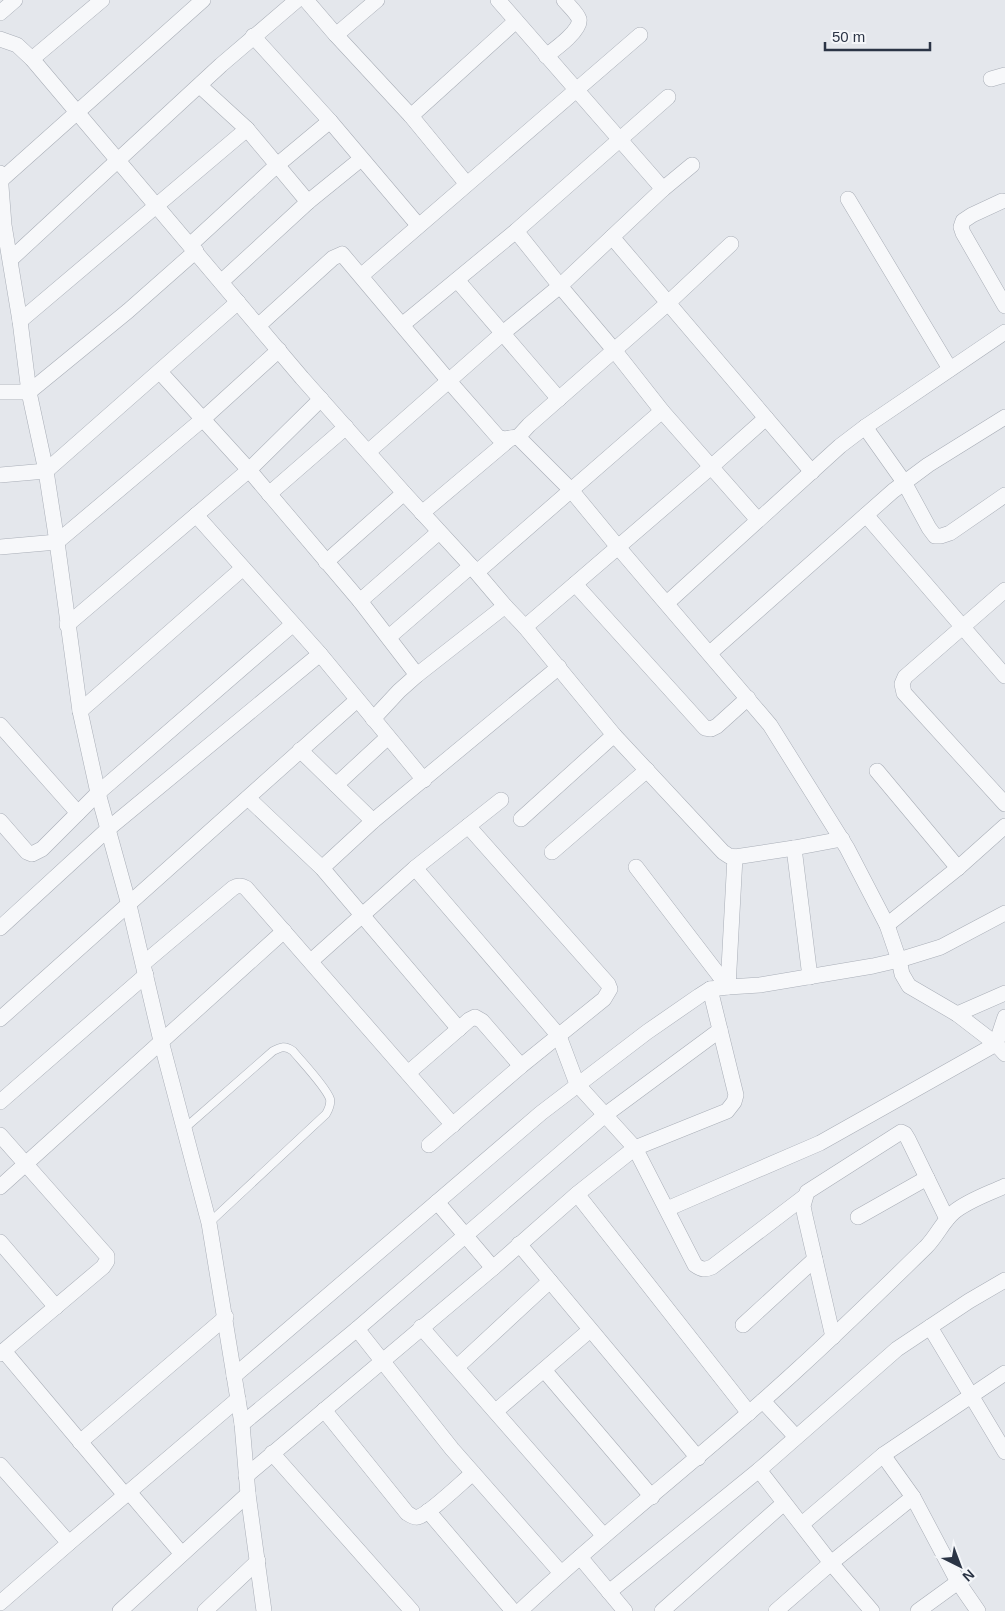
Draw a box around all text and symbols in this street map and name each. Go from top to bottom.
scale bar [825,20,930,52]
text: 50 m [832,28,865,45]
north arrow [935,1541,985,1591]
text: N [960,1566,978,1585]

